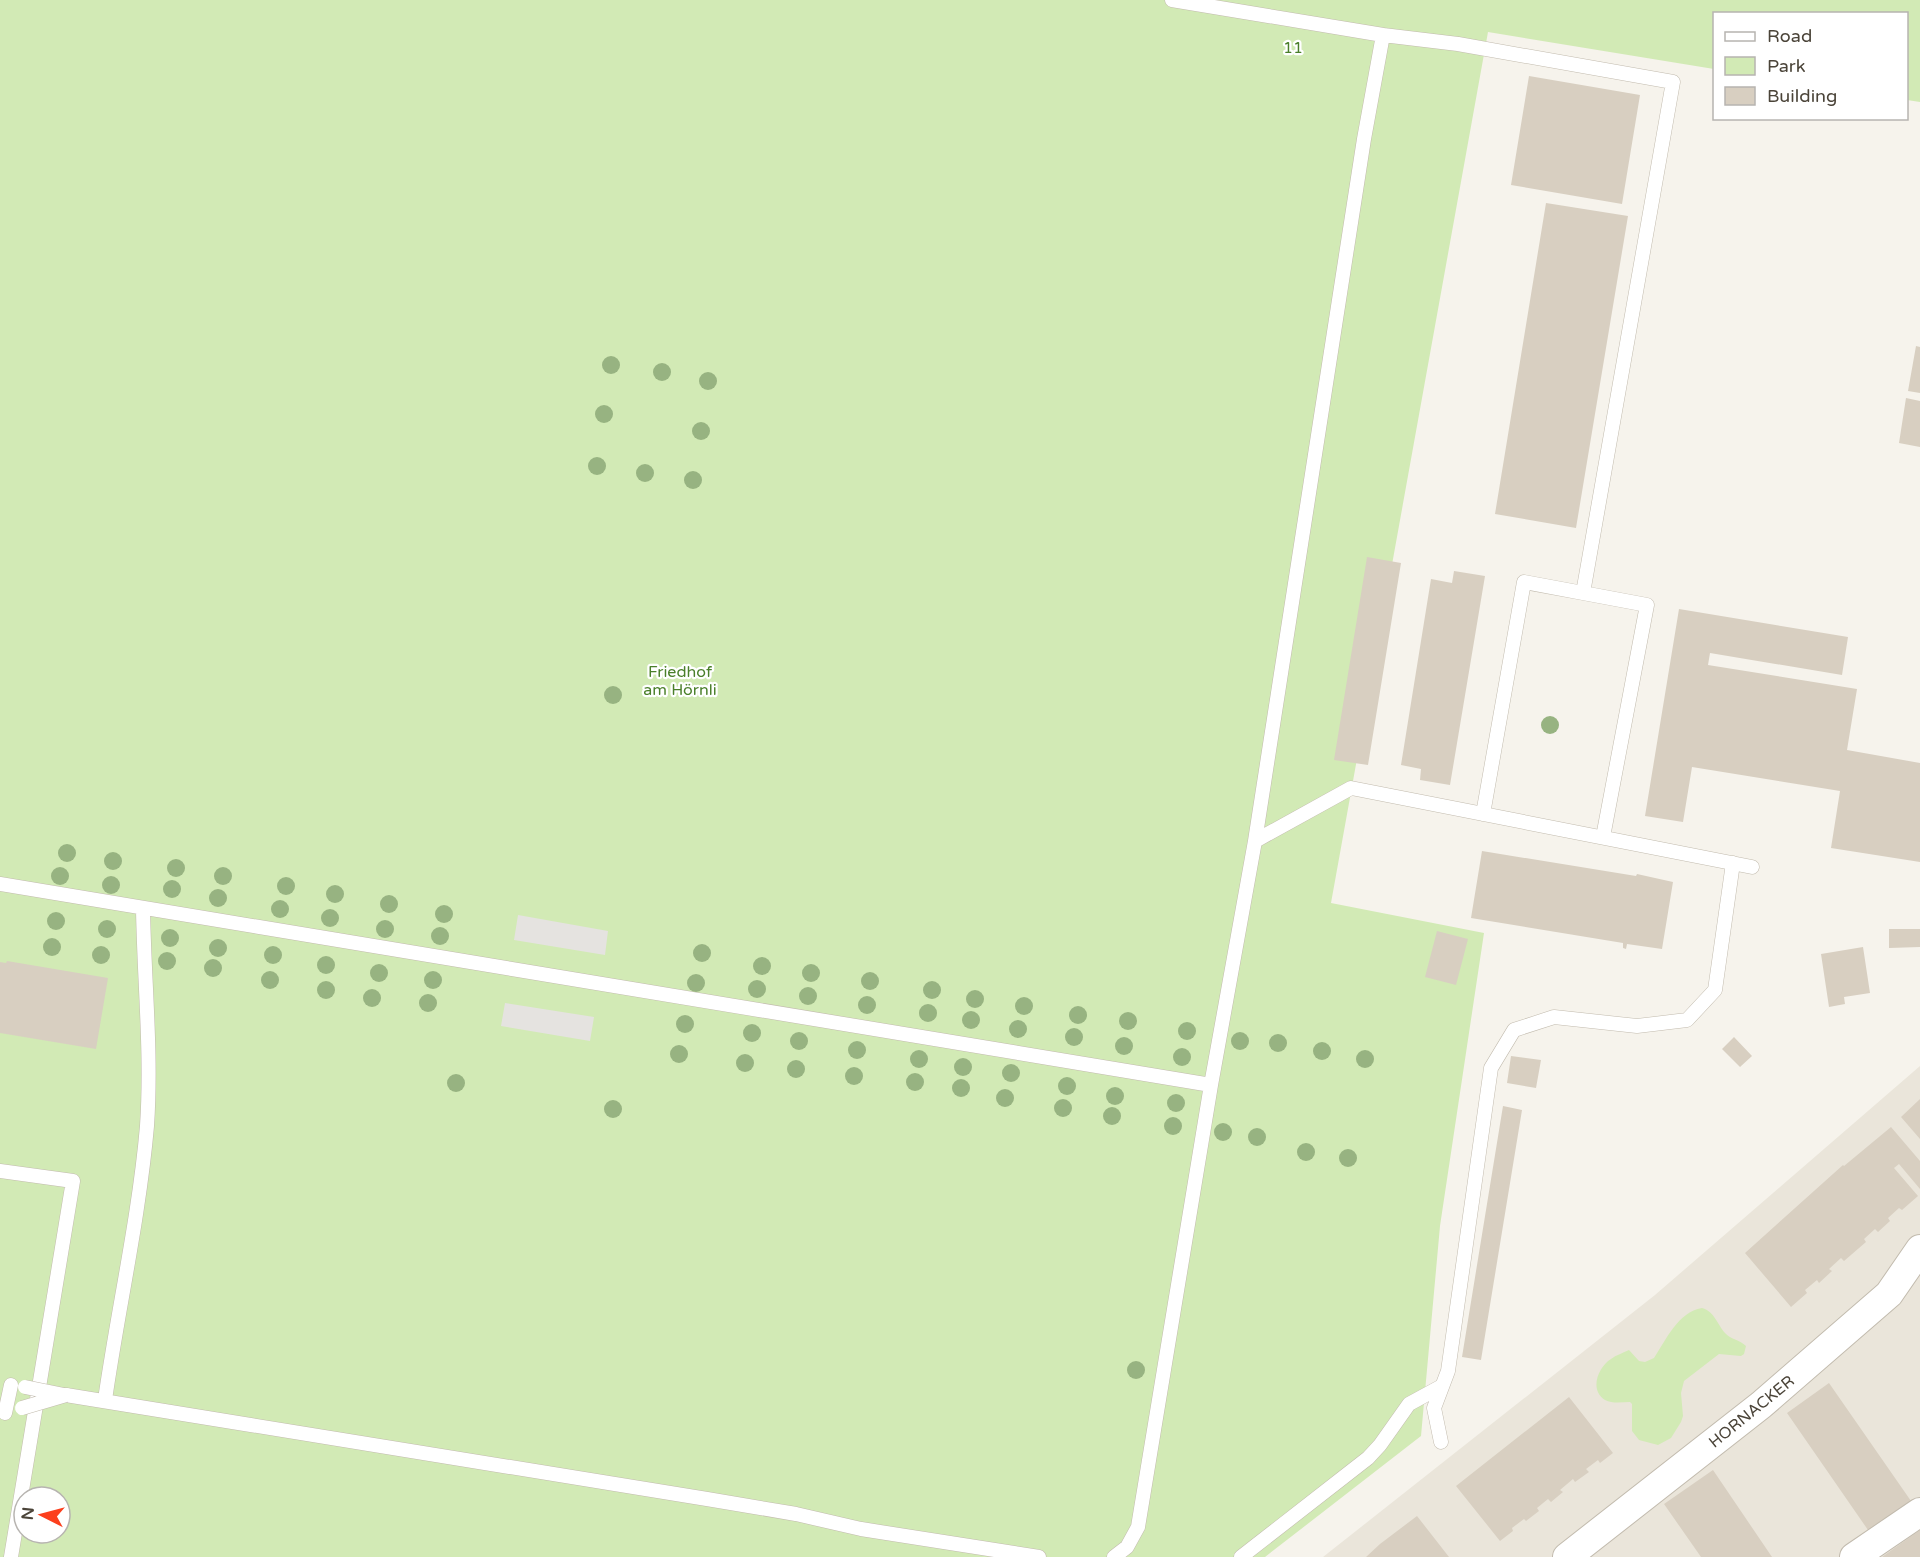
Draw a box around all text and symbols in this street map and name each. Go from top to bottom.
legend [1713,12,1908,120]
text: Road [1767,25,1812,47]
park label: 11 [1283,38,1303,58]
text: Park [1767,55,1806,77]
text: Building [1767,85,1837,107]
park label: Friedhof am Hörnli [643,662,717,700]
street label: HORNACKER [1705,1371,1799,1452]
north arrow [12,1485,72,1545]
text: N [17,1506,39,1521]

